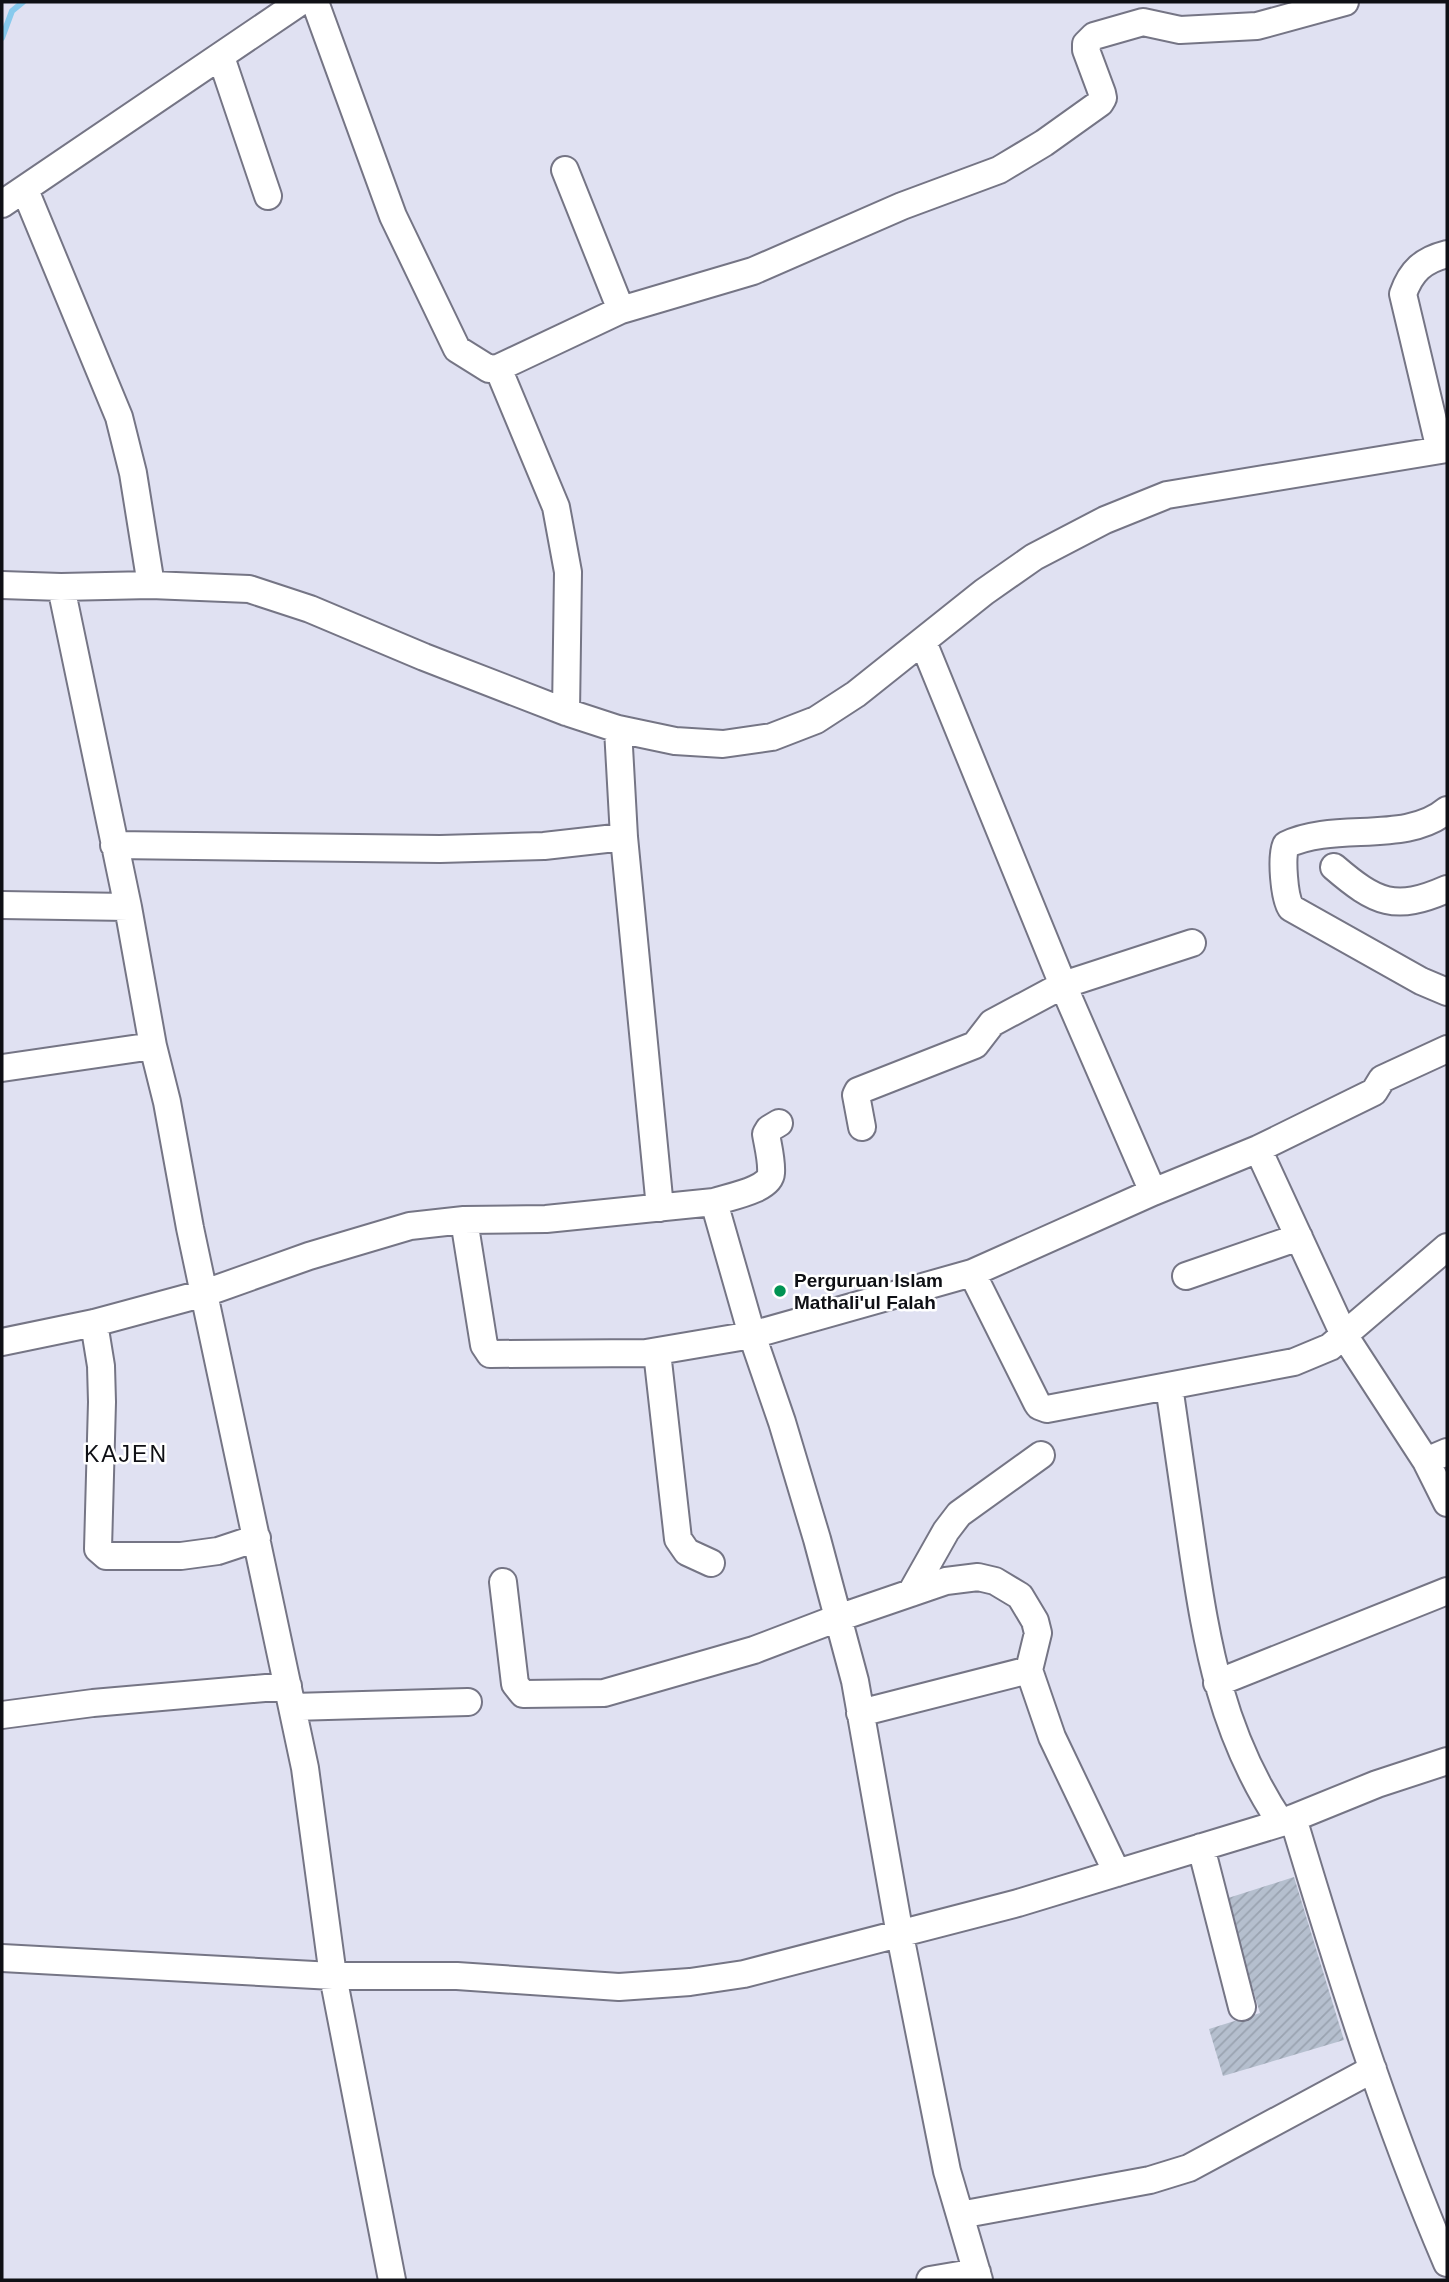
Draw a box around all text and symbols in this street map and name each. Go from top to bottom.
place label: Perguruan Islam Mathali'ul Falah [794,1270,943,1313]
marker: Perguruan Islam Mathali'ul Falah [772,1283,788,1299]
district label: KAJEN [84,1441,168,1467]

